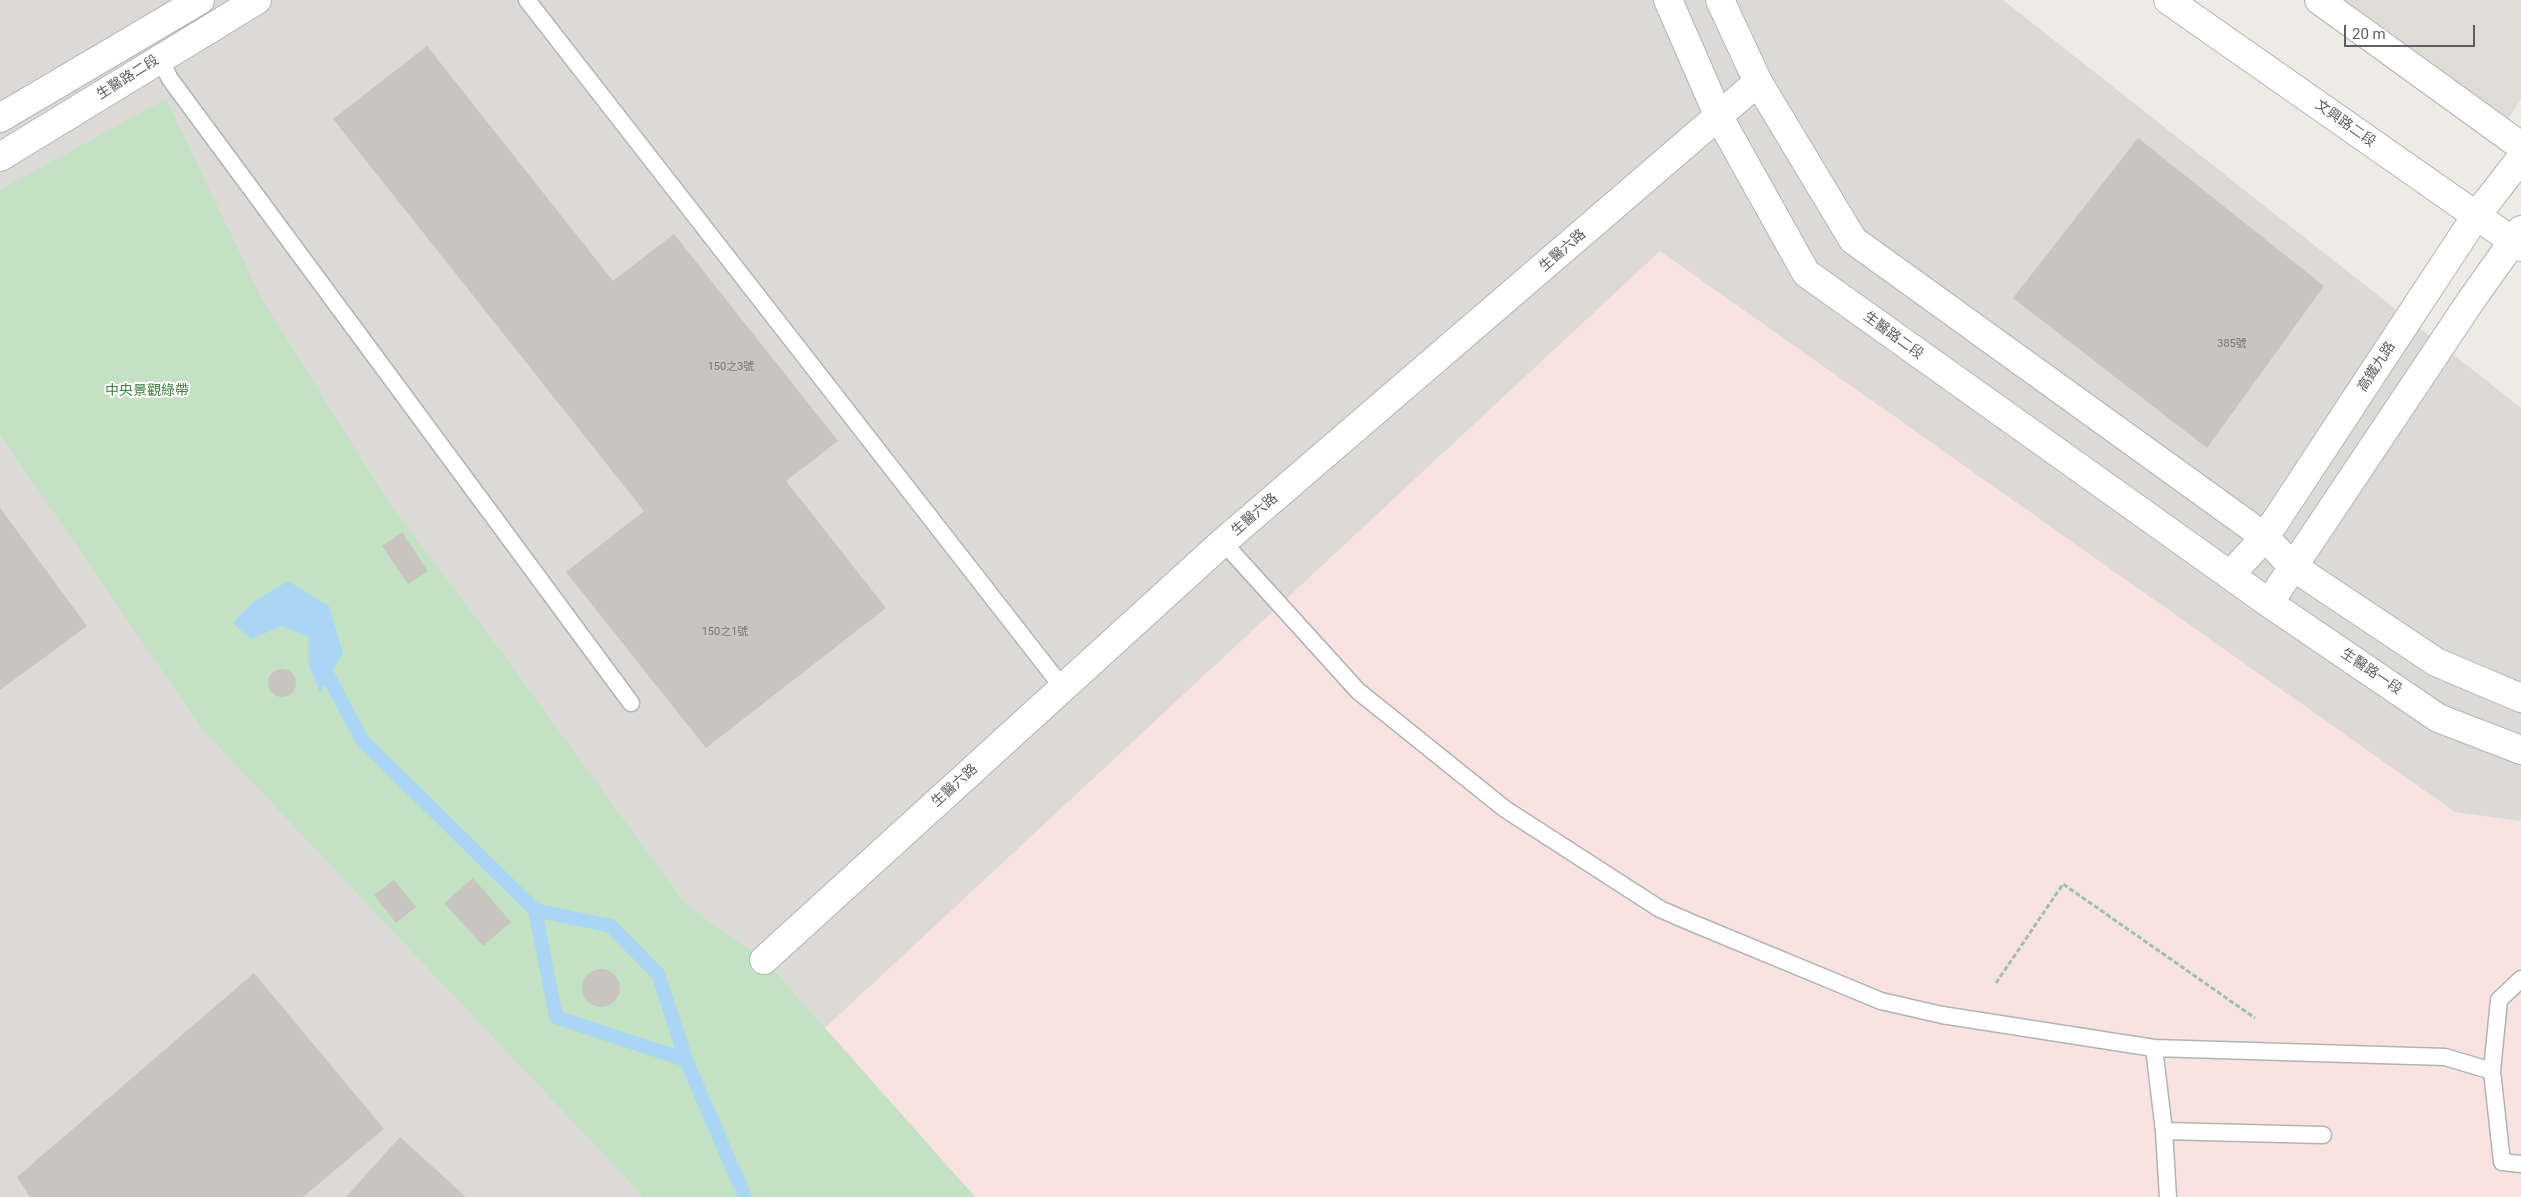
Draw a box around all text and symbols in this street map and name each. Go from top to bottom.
scale bar [2346,15,2477,47]
text: 20 m [2352,25,2386,43]
street label: 生醫路二段 [94,52,162,104]
street label: 文興路二段 [2312,97,2378,151]
street label: 生醫六路 [1536,226,1590,276]
street label: 生醫路二段 [1860,309,1926,363]
house number: 385號 [2217,337,2247,351]
street label: 高鐵九路 [2355,339,2399,395]
house number: 150之3號 [708,360,754,374]
park label: 中央景觀綠帶 [105,383,189,399]
street label: 生醫六路 [1228,490,1282,540]
house number: 150之1號 [702,625,748,639]
street label: 生醫路一段 [2337,645,2405,699]
street label: 生醫六路 [929,761,981,811]

